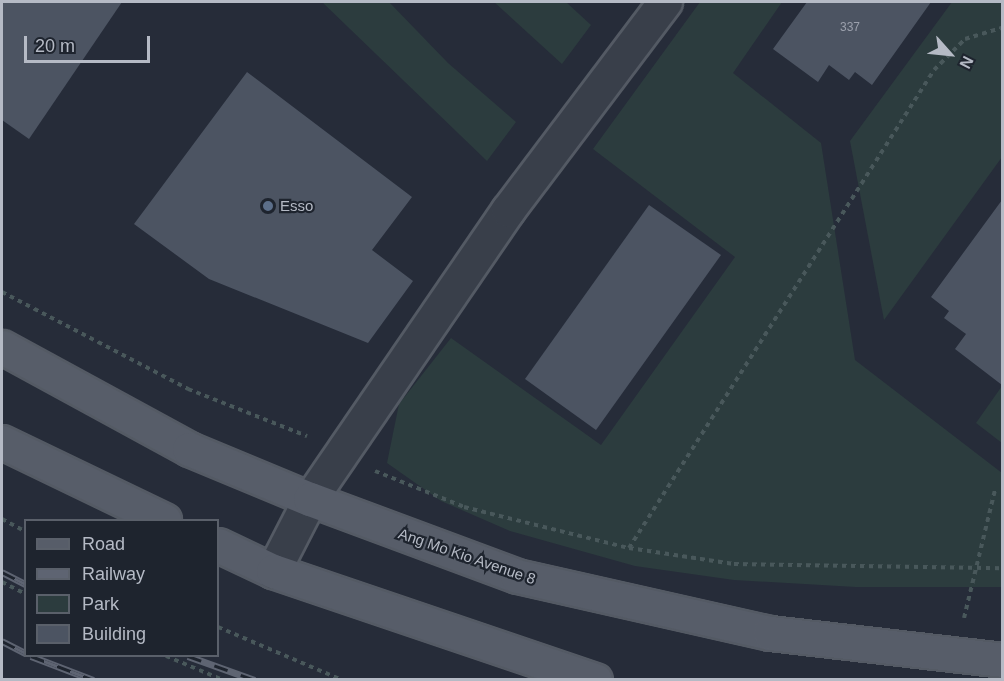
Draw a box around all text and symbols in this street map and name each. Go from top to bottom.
house number: 337 [840,21,860,35]
scale bar [27,24,153,62]
north arrow [920,24,980,84]
text: 20 m [35,36,75,56]
text: N [956,53,977,71]
place label: Esso [280,197,313,215]
marker: Esso [261,199,275,213]
legend [24,519,219,657]
street label: Ang Mo Kio Avenue 8 [396,524,538,588]
text: Road [82,534,125,554]
text: Railway [82,564,145,584]
text: Park [82,594,119,614]
text: Building [82,624,146,644]

